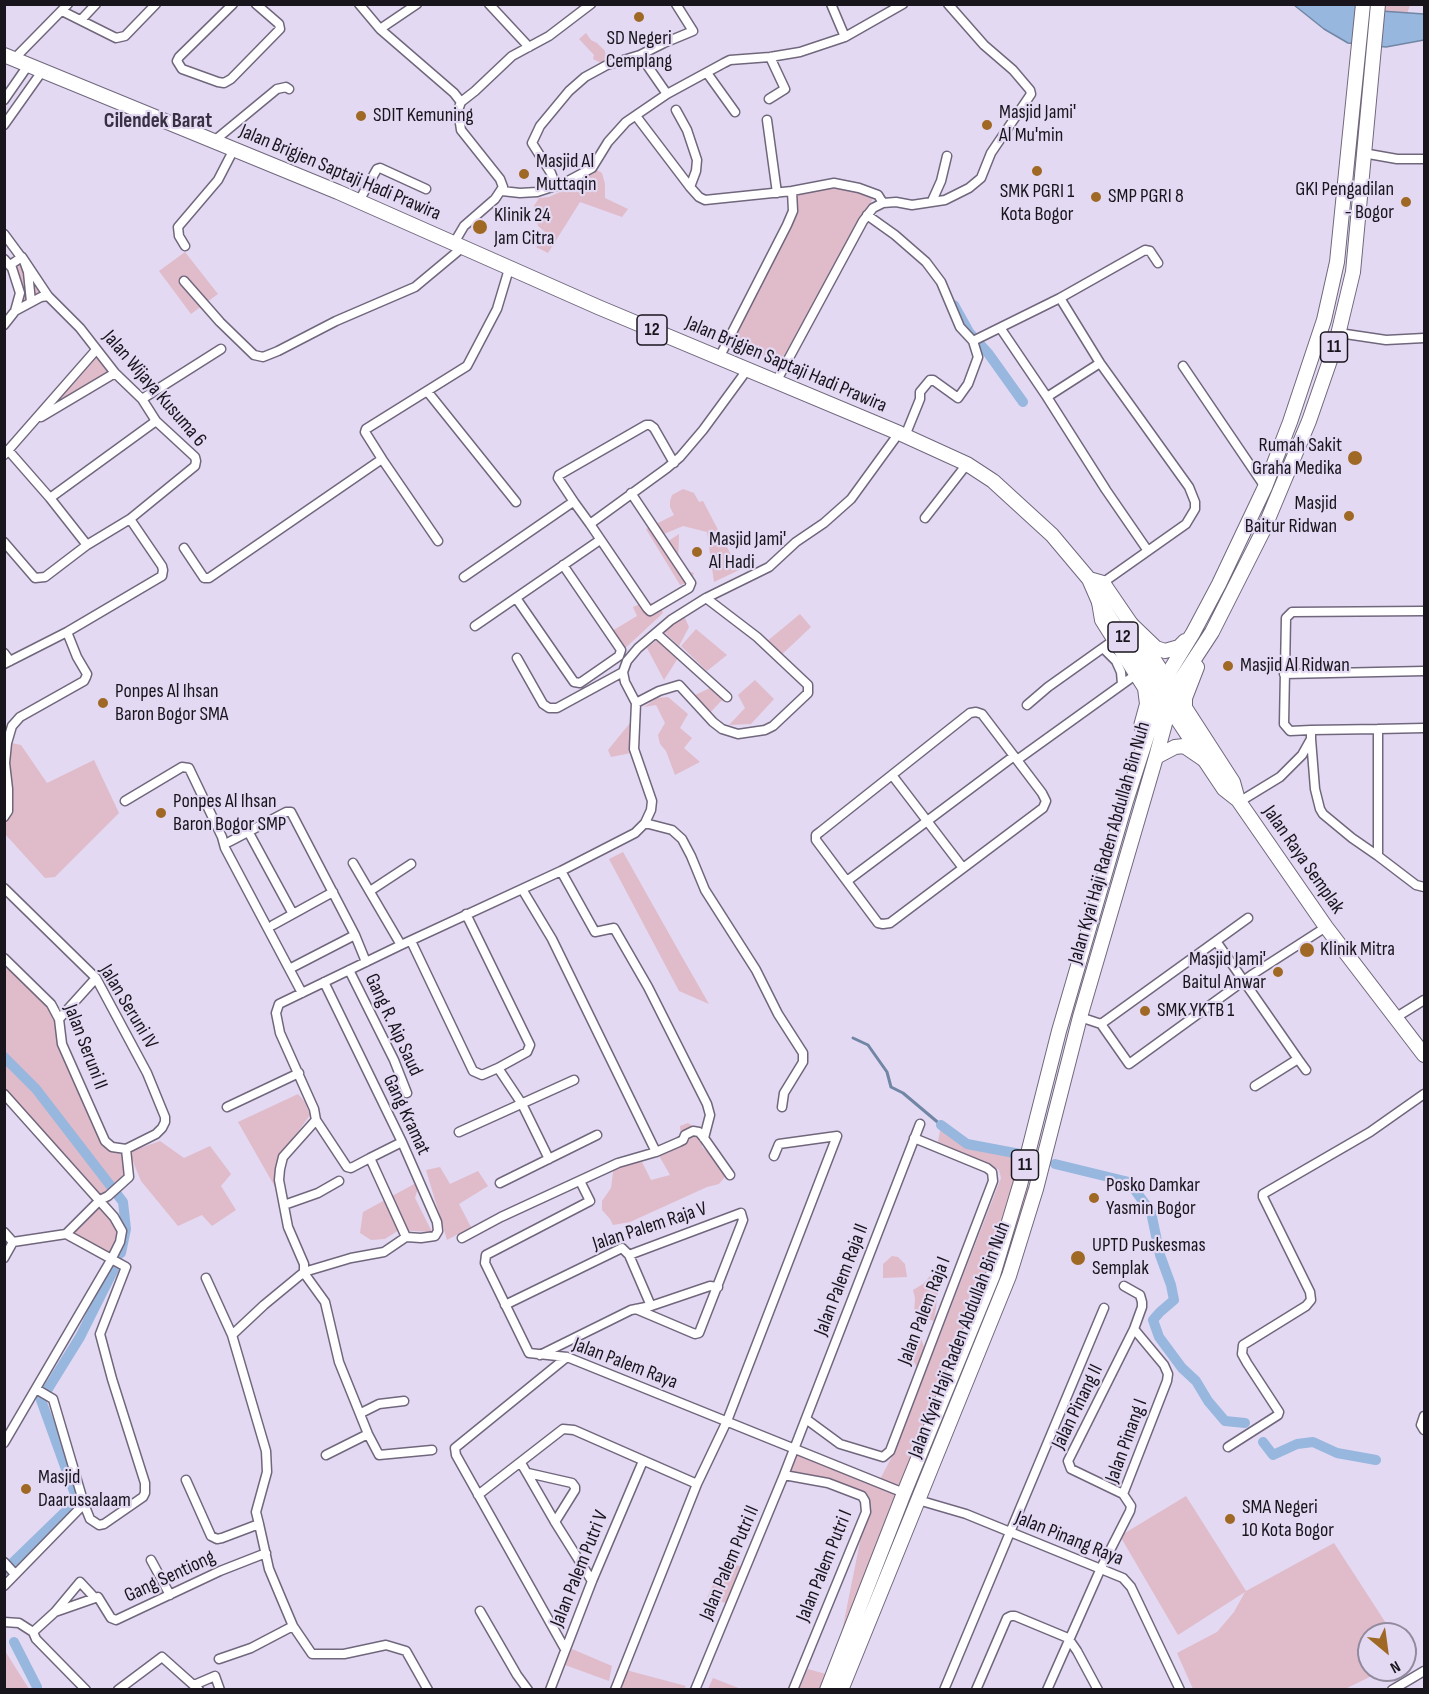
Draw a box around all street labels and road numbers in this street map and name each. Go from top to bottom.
street label: Jalan Brigjen Saptaji Hadi Prawira [236,120,444,226]
street label: Jalan Brigjen Saptaji Hadi Prawira [682,312,890,418]
road number: 12 [637,315,667,345]
street label: Jalan Wijaya Kusuma 6 [97,326,211,452]
road number: 11 [1320,332,1348,362]
road number: 12 [1108,622,1138,652]
street label: Jalan Kyai Haji Raden Abdullah Bin Nuh [1064,719,1156,967]
street label: Jalan Raya Semplak [1257,801,1349,919]
street label: Jalan Seruni IV [93,960,163,1054]
street label: Gang R. Aip Saud [359,970,427,1080]
street label: Jalan Seruni II [58,1001,112,1093]
street label: Gang Kramat [377,1071,435,1159]
road number: 11 [1012,1150,1038,1180]
street label: Jalan Palem Raja V [590,1197,710,1257]
street label: Jalan Kyai Haji Raden Abdullah Bin Nuh [904,1219,1016,1461]
street label: Jalan Palem Raja II [810,1221,874,1339]
street label: Jalan Palem Raja I [893,1254,957,1368]
street label: Jalan Palem Raya [569,1333,681,1395]
street label: Jalan Pinang II [1047,1361,1109,1453]
street label: Jalan Pinang I [1101,1396,1153,1486]
street label: Jalan Palem Putri II [695,1502,765,1624]
street label: Jalan Pinang Raya [1011,1506,1127,1572]
street label: Jalan Palem Putri V [546,1507,614,1631]
street label: Jalan Palem Putri I [792,1507,858,1625]
street label: Gang Sentiong [121,1546,219,1608]

